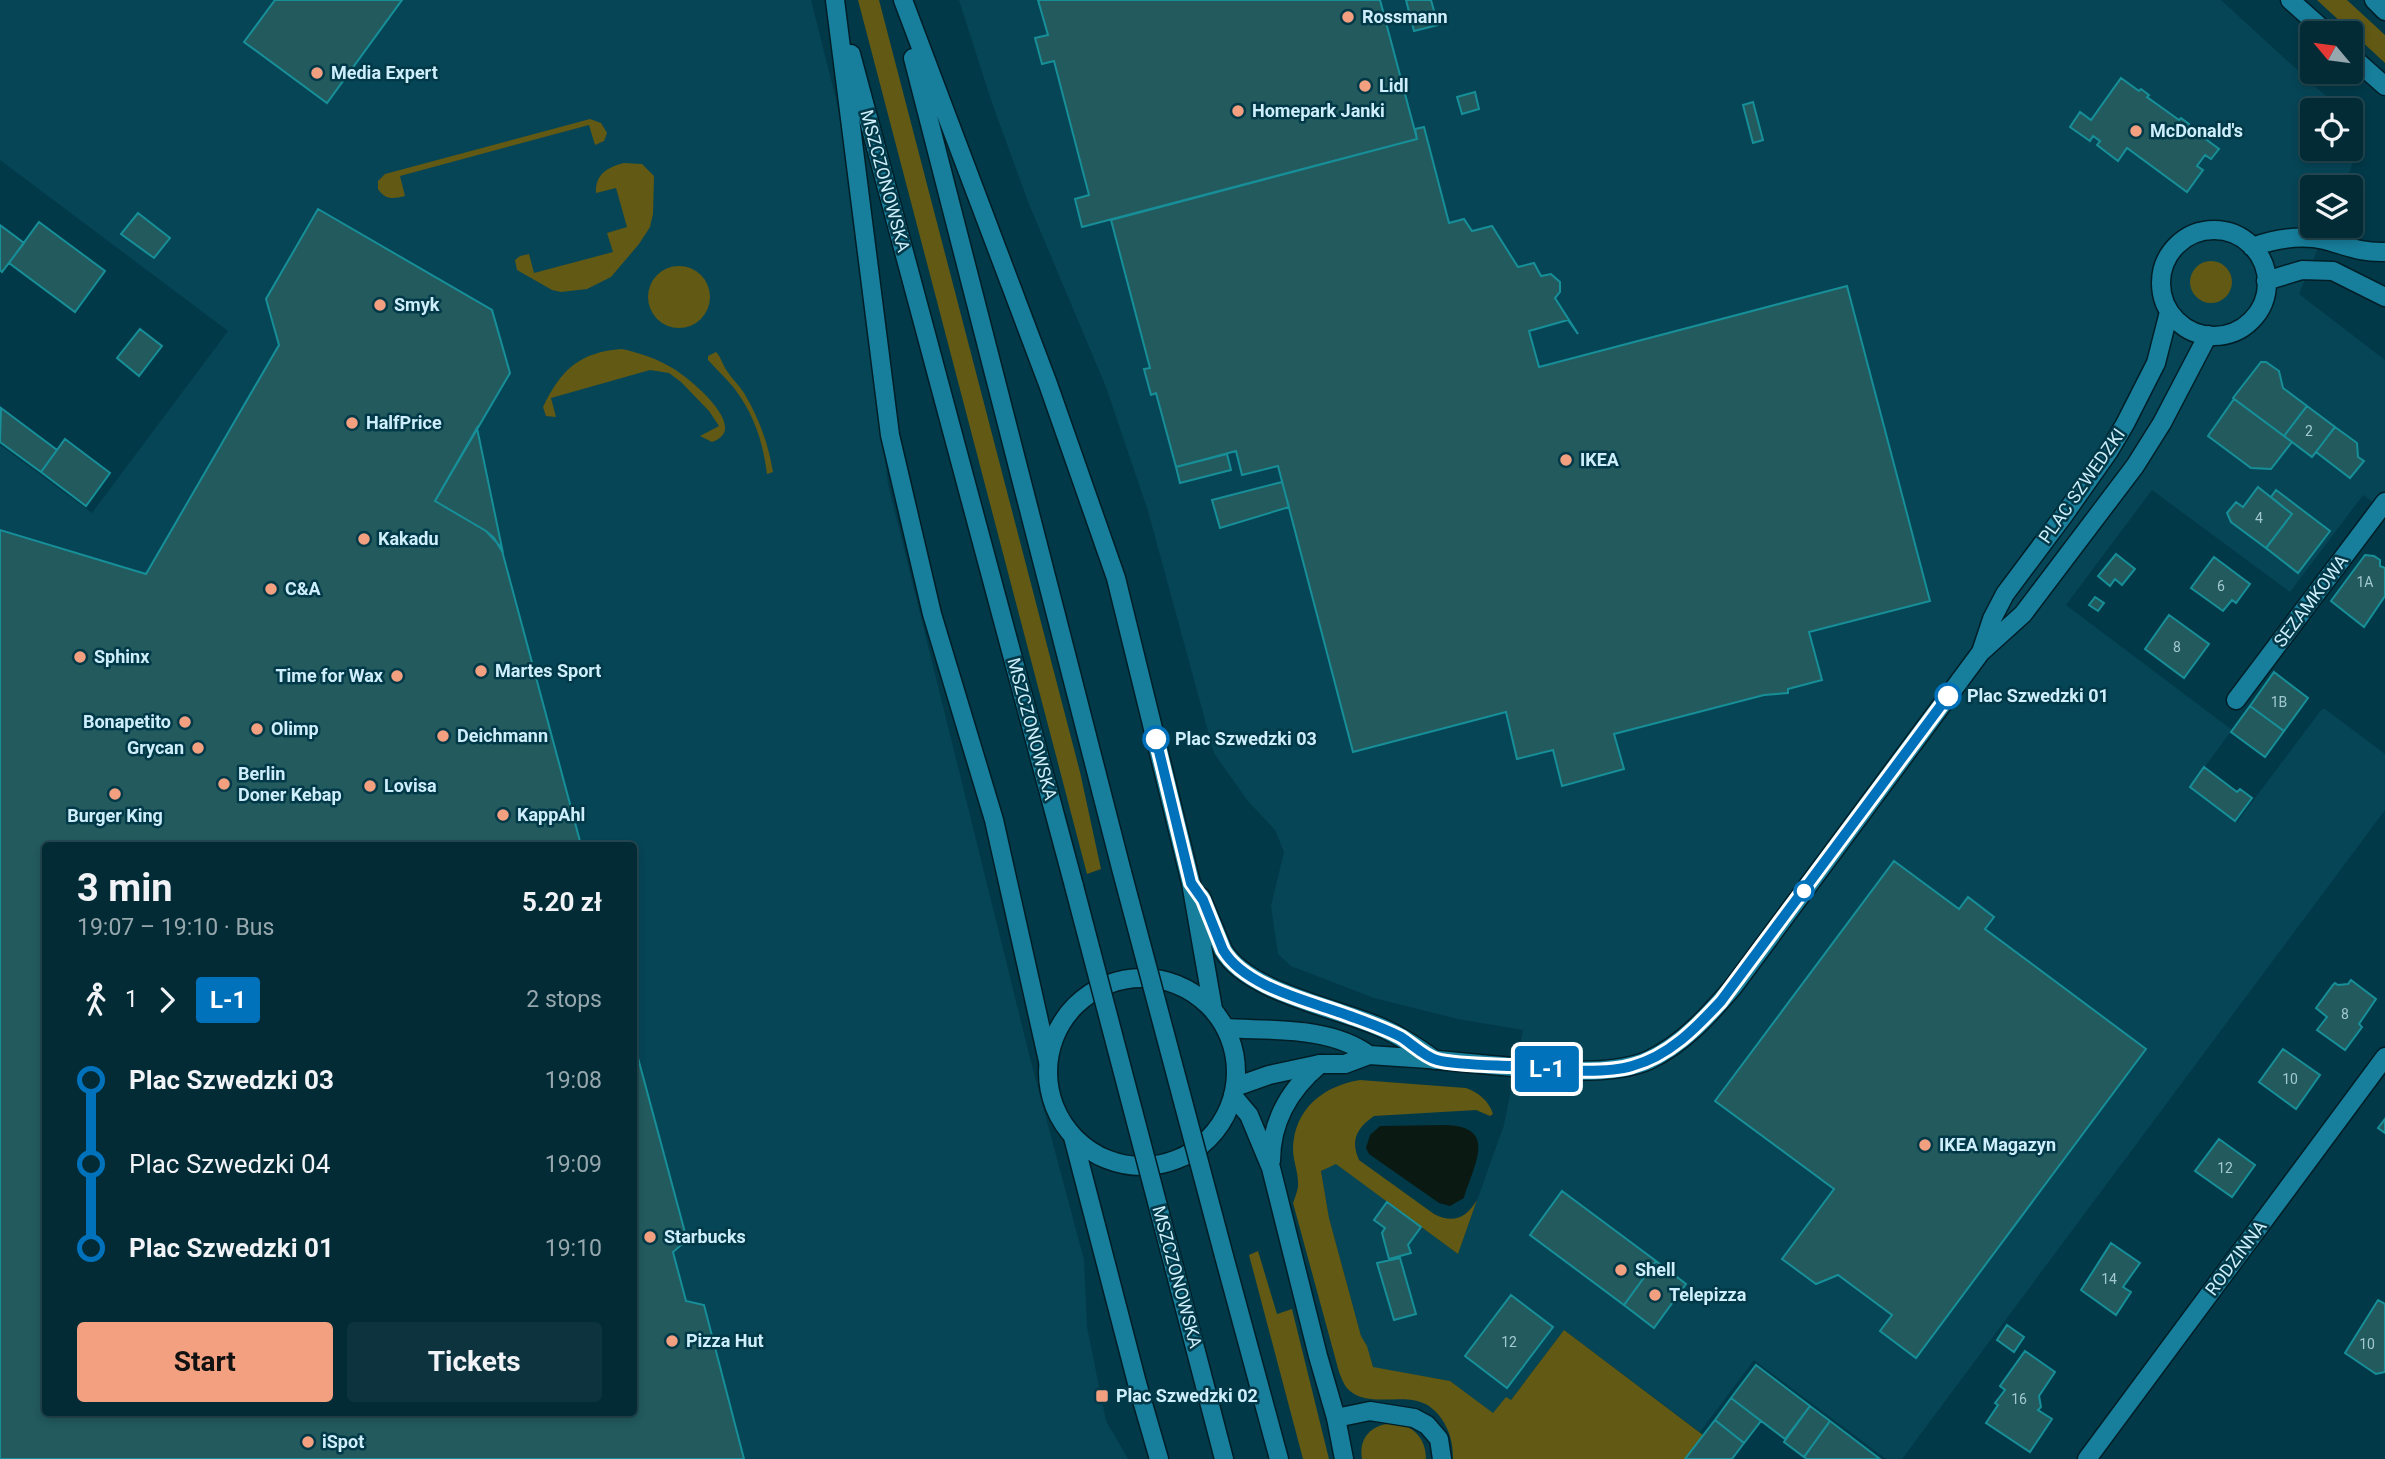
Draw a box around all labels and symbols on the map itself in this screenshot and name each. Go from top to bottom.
place label: Rossmann [1362,6,1448,27]
marker: Rossmann [1340,9,1356,25]
north arrow [2300,21,2362,84]
place label: Media Expert [331,62,438,83]
marker: Media Expert [309,65,325,81]
place label: Lidl [1379,75,1408,96]
marker: Lidl [1357,78,1373,94]
place label: Homepark Janki [1252,100,1385,121]
marker: Homepark Janki [1230,103,1246,119]
street label: MSZCZONOWSKA [856,107,915,255]
place label: McDonald's [2150,120,2243,141]
marker: McDonald's [2128,123,2144,139]
place label: Smyk [394,294,440,315]
marker: Smyk [372,297,388,313]
place label: HalfPrice [366,412,442,433]
marker: HalfPrice [344,415,360,431]
house number: 2 [2305,423,2313,439]
street label: PLAC SZWEDZKI [2034,424,2129,547]
place label: IKEA [1580,449,1620,470]
marker: IKEA [1558,452,1574,468]
house number: 4 [2255,510,2263,526]
place label: Kakadu [378,528,439,549]
marker: Kakadu [356,531,372,547]
street label: SEZAMKOWA [2269,550,2352,651]
house number: 1A [2356,574,2374,590]
place label: C&A [285,578,322,599]
house number: 6 [2217,578,2225,594]
marker: C&A [263,581,279,597]
house number: 8 [2173,639,2181,655]
place label: Sphinx [94,646,150,667]
marker: Sphinx [72,649,88,665]
street label: MSZCZONOWSKA [1003,655,1062,803]
place label: Martes Sport [495,660,601,681]
marker: Martes Sport [473,663,489,679]
place label: Time for Wax [275,665,384,686]
marker: Time for Wax [389,668,405,684]
marker: Plac Szwedzki 01 [1935,683,1961,709]
place label: Plac Szwedzki 01 [1967,685,2109,706]
house number: 1B [2271,694,2287,710]
place label: Bonapetito [83,711,171,732]
marker: Bonapetito [177,714,193,730]
place label: Olimp [271,718,319,739]
marker: Olimp [249,721,265,737]
place label: Deichmann [457,725,548,746]
marker: Plac Szwedzki 03 [1143,726,1169,752]
marker: Deichmann [435,728,451,744]
place label: Plac Szwedzki 03 [1175,728,1317,749]
place label: Grycan [127,737,184,758]
marker: Grycan [190,740,206,756]
place label: Berlin Doner Kebap [238,763,342,805]
place label: Lovisa [384,775,437,796]
marker: Berlin Doner Kebap [216,776,232,792]
marker: Lovisa [362,778,378,794]
marker: Burger King [107,786,123,802]
place label: KappAhl [517,804,585,825]
place label: Burger King [67,805,163,826]
marker: KappAhl [495,807,511,823]
unlabelled marker [1794,881,1814,901]
house number: 8 [2341,1006,2349,1022]
line badge: L-1 [1507,1046,1587,1092]
house number: 10 [2282,1071,2298,1087]
place label: IKEA Magazyn [1939,1134,2056,1155]
marker: IKEA Magazyn [1917,1137,1933,1153]
house number: 12 [2217,1160,2233,1176]
street label: MSZCZONOWSKA [1148,1203,1207,1351]
street label: RODZINNA [2201,1216,2271,1299]
place label: Starbucks [664,1226,746,1247]
marker: Starbucks [642,1229,658,1245]
place label: Shell [1635,1259,1675,1280]
marker: Shell [1613,1262,1629,1278]
house number: 14 [2101,1271,2117,1287]
place label: Telepizza [1669,1284,1747,1305]
marker: Telepizza [1647,1287,1663,1303]
place label: Pizza Hut [686,1330,764,1351]
marker: Pizza Hut [664,1333,680,1349]
house number: 12 [1501,1334,1517,1350]
house number: 10 [2359,1336,2375,1352]
place label: Plac Szwedzki 02 [1116,1385,1258,1406]
marker: Plac Szwedzki 02 [1094,1388,1110,1404]
house number: 16 [2011,1391,2027,1407]
place label: iSpot [322,1431,364,1452]
marker: iSpot [300,1434,316,1450]

